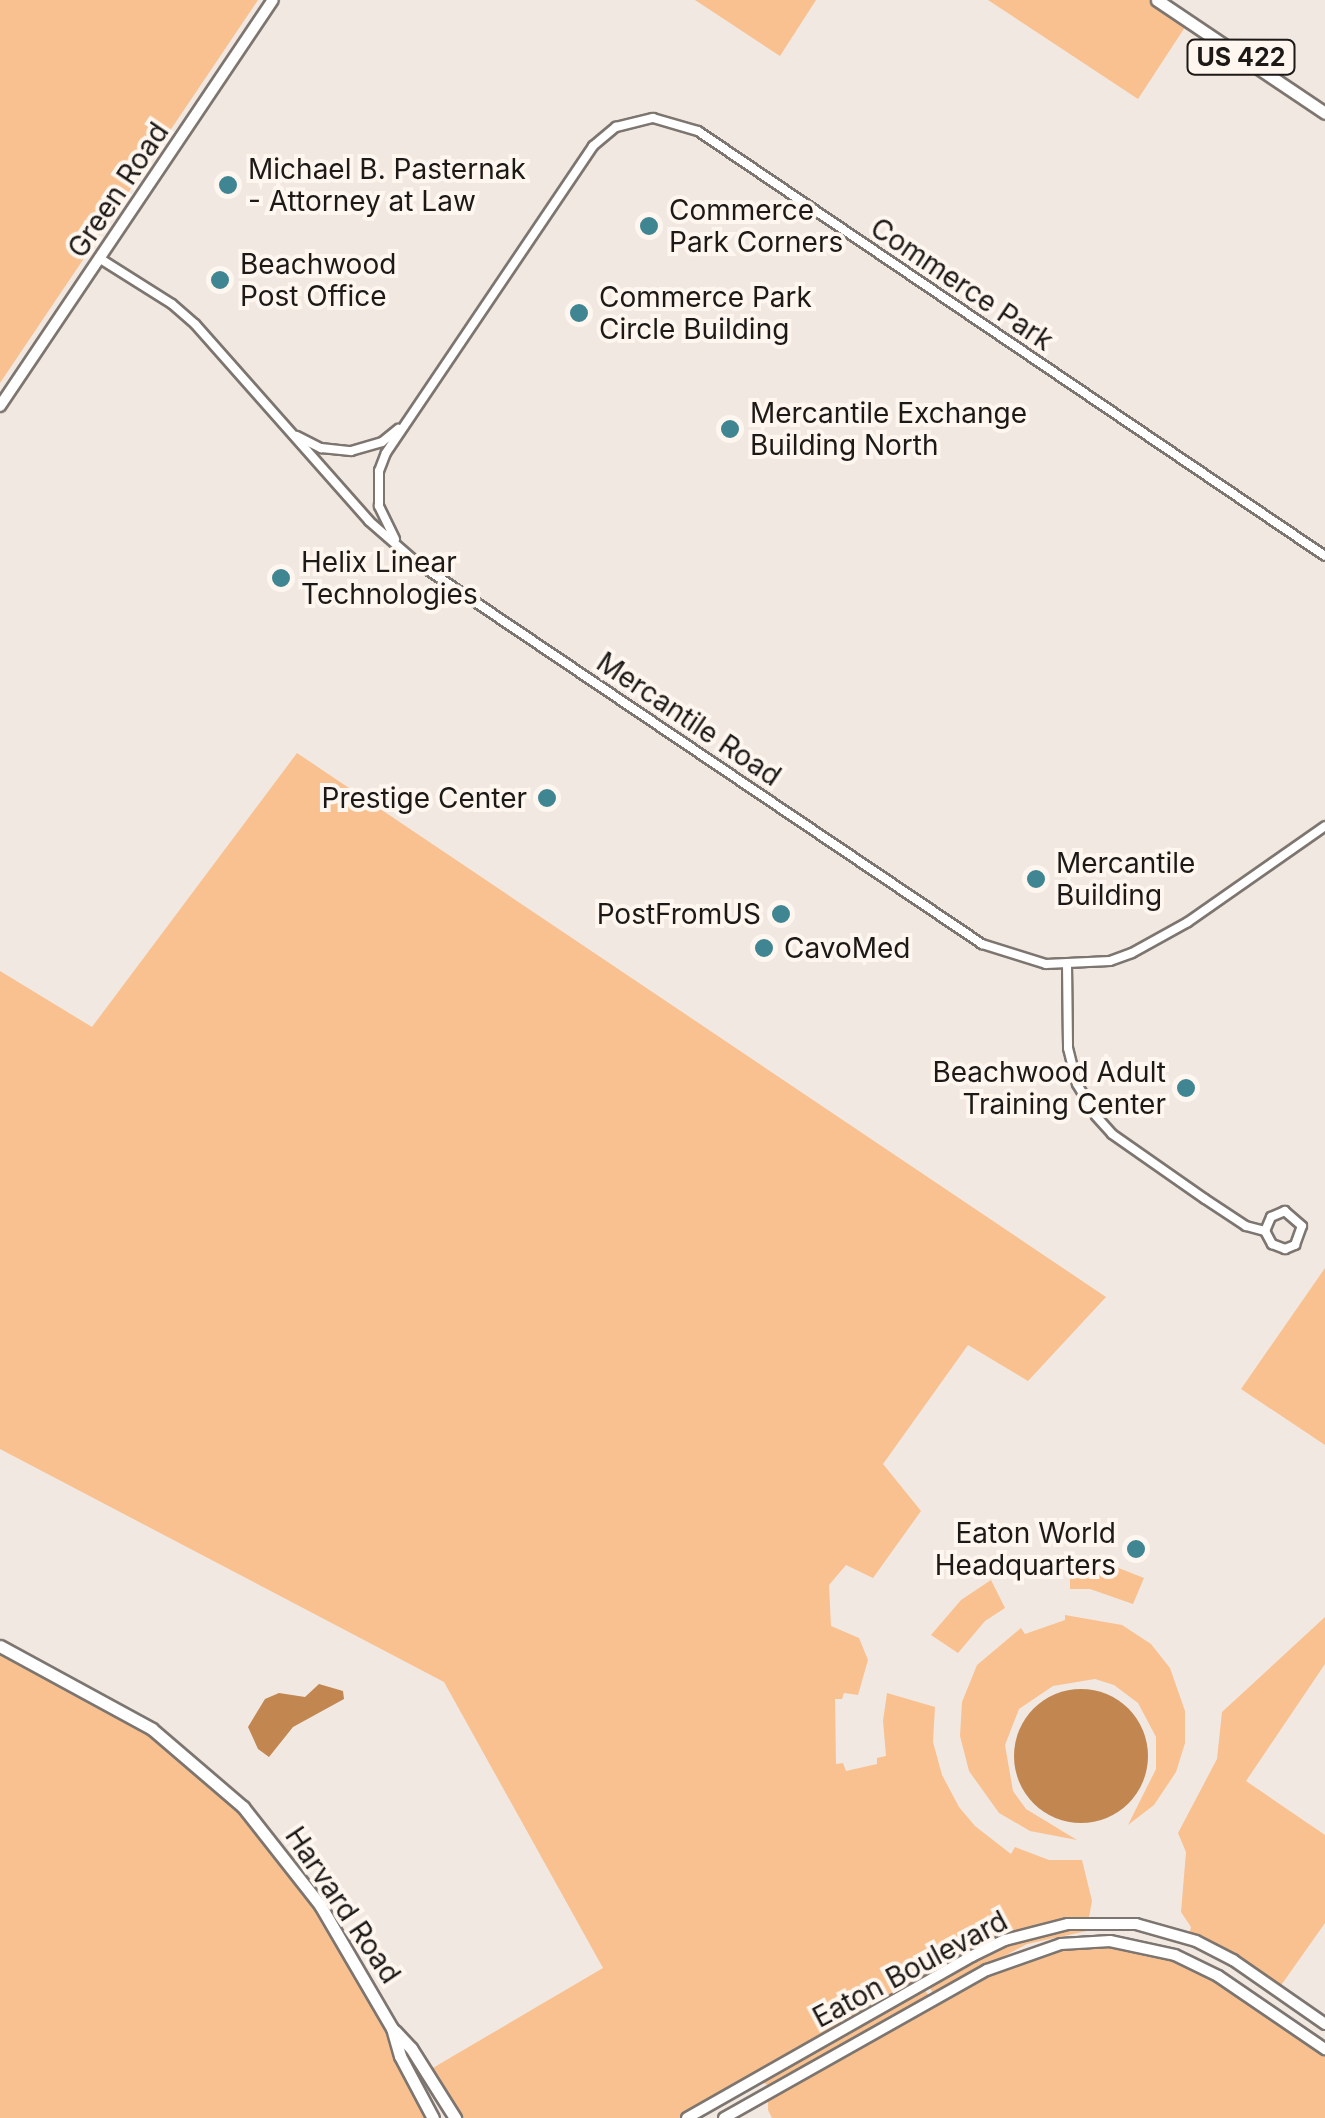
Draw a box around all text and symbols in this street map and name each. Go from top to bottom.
road number: US 422 [1186,37,1296,77]
street label: Green Road [61,116,175,264]
place label: Michael B. Pasternak - Attorney at Law [248,152,526,218]
marker: Michael B. Pasternak - Attorney at Law [217,174,239,196]
place label: Commerce Park Corners [669,193,843,259]
street label: Commerce Park [864,211,1060,357]
marker: Commerce Park Corners [638,215,660,237]
place label: Beachwood Post Office [240,247,396,313]
marker: Beachwood Post Office [209,269,231,291]
place label: Commerce Park Circle Building [599,280,812,346]
marker: Commerce Park Circle Building [568,302,590,324]
place label: Mercantile Exchange Building North [750,396,1027,462]
marker: Mercantile Exchange Building North [719,418,741,440]
place label: Helix Linear Technologies [301,545,478,611]
marker: Helix Linear Technologies [270,567,292,589]
street label: Mercantile Road [591,645,787,793]
place label: Prestige Center [322,781,527,815]
marker: Prestige Center [536,787,558,809]
place label: Mercantile Building [1056,846,1195,912]
marker: Mercantile Building [1025,868,1047,890]
place label: PostFromUS [597,897,761,931]
marker: PostFromUS [770,903,792,925]
place label: CavoMed [784,931,911,965]
marker: CavoMed [753,937,775,959]
place label: Beachwood Adult Training Center [932,1055,1166,1121]
marker: Beachwood Adult Training Center [1175,1077,1197,1099]
place label: Eaton World Headquarters [935,1516,1116,1582]
marker: Eaton World Headquarters [1125,1538,1147,1560]
street label: Harvard Road [278,1820,408,1990]
street label: Eaton Boulevard [807,1904,1013,2034]

